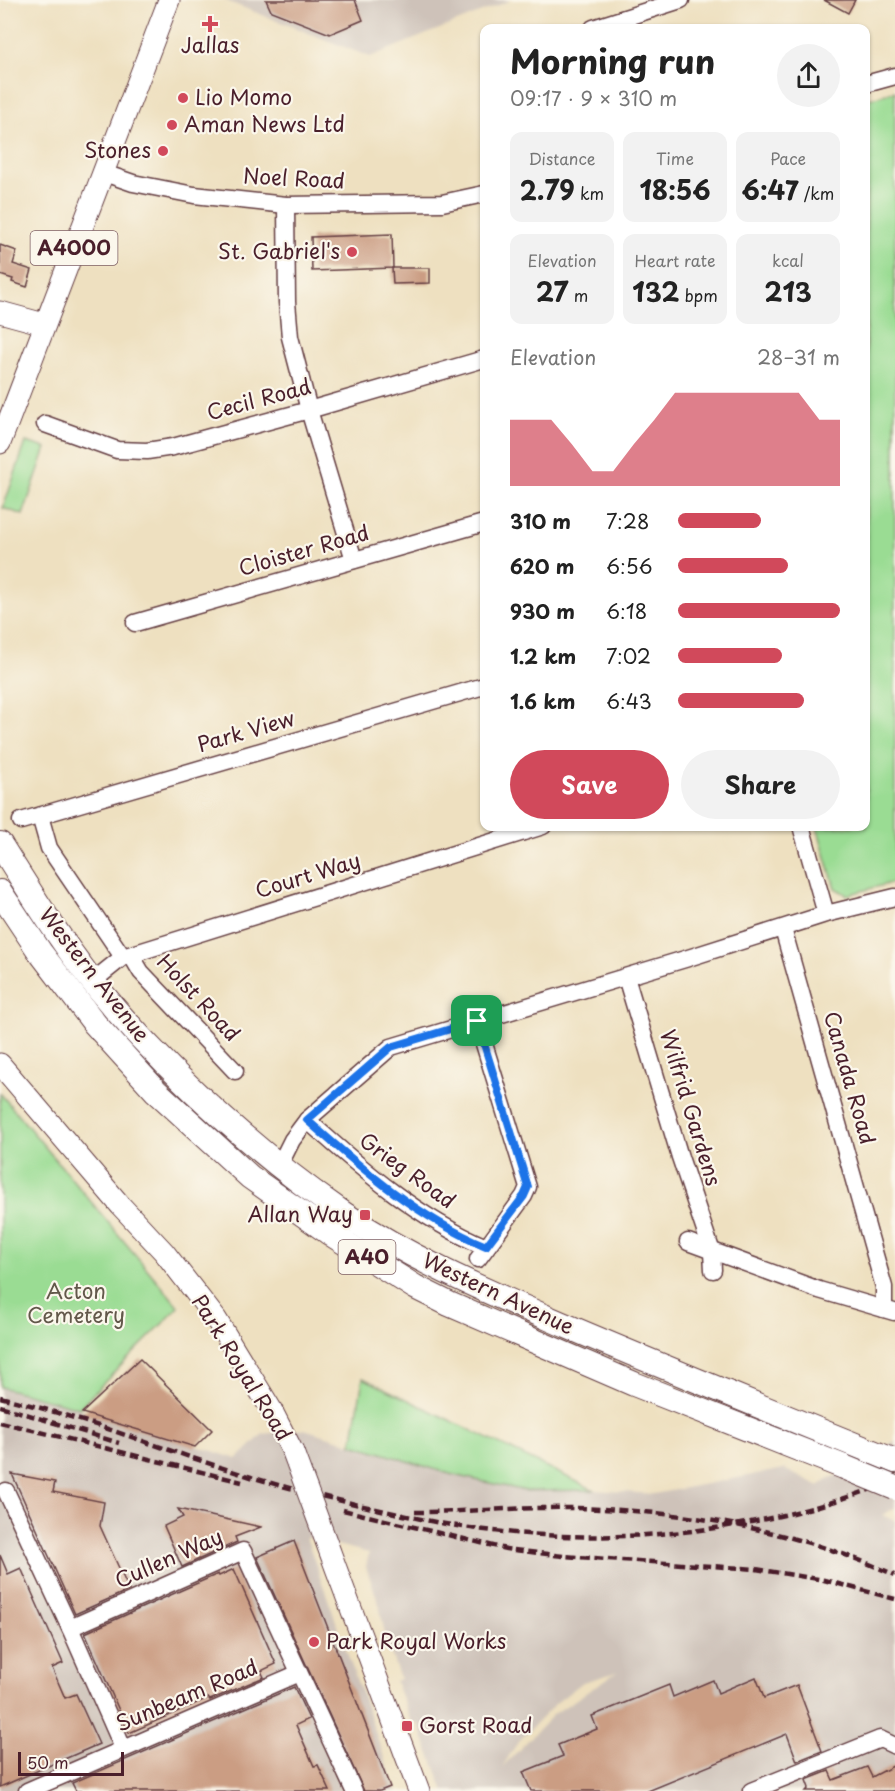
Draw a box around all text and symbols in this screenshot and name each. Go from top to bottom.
marker: Jallas [203,17,217,31]
place label: Jallas [181,28,239,60]
text: Morning run [510,35,715,85]
button: share [777,44,840,107]
place label: Lio Momo [195,80,292,112]
text: 09:17 · 9 × 310 m [510,83,677,113]
marker: Lio Momo [176,91,190,105]
place label: Aman News Ltd [184,107,345,139]
marker: Aman News Ltd [165,118,179,132]
place label: Stones [84,133,151,165]
marker: Stones [156,144,170,158]
text: Distance [528,146,596,170]
text: Time [656,146,694,170]
text: Pace [770,146,806,170]
street label: Noel Road [242,158,346,196]
text: 2.79 [520,170,575,209]
text: 18:56 [639,170,711,209]
text: 6:47 [742,170,799,209]
text: km [575,181,604,205]
text: /km [799,181,834,205]
road number: A4000 [31,231,118,265]
place label: St. Gabriel's [218,234,340,266]
marker: St. Gabriel's [345,245,359,259]
text: Elevation [527,248,597,272]
text: Heart rate [635,248,715,272]
text: kcal [772,248,804,272]
text: 27 [536,272,569,311]
text: 132 [632,272,679,311]
text: 213 [764,272,812,311]
text: m [569,283,588,307]
text: bpm [679,283,718,307]
text: Elevation [510,342,596,372]
text: 28–31 m [757,342,840,372]
street label: Cecil Road [203,369,314,427]
text: 310 m [510,506,571,536]
text: 7:28 [606,506,649,536]
street label: Cloister Road [234,515,372,583]
text: 620 m [510,551,574,581]
text: 6:56 [606,551,653,581]
text: 930 m [510,596,575,626]
text: 6:18 [606,596,647,626]
text: 1.2 km [510,641,576,671]
text: 7:02 [606,641,651,671]
text: 1.6 km [510,686,575,716]
text: 6:43 [606,686,652,716]
street label: Park View [193,701,298,759]
button: Save [510,750,669,819]
button: Share [681,750,840,819]
street label: Court Way [251,843,364,905]
street label: Western Avenue [33,899,159,1048]
street label: Holst Road [150,946,249,1048]
pin [451,995,502,1046]
icon: arrive [460,1004,493,1037]
street label: Canada Road [817,1007,885,1148]
street label: Wilfrid Gardens [653,1025,731,1190]
street label: Grieg Road [353,1123,463,1215]
place label: Allan Way [247,1197,353,1229]
marker: Allan Way [358,1208,372,1222]
road number: A40 [338,1240,395,1274]
street label: Western Avenue [418,1243,580,1341]
park label: Acton Cemetery [27,1274,125,1330]
street label: Park Royal Road [185,1288,301,1446]
street label: Cullen Way [109,1519,227,1595]
place label: Park Royal Works [326,1624,506,1656]
marker: Park Royal Works [307,1635,321,1649]
street label: Sunbeam Road [110,1650,262,1739]
place label: Gorst Road [419,1708,532,1740]
marker: Gorst Road [400,1719,414,1733]
scale bar [18,1749,124,1776]
text: 50 m [27,1750,68,1774]

